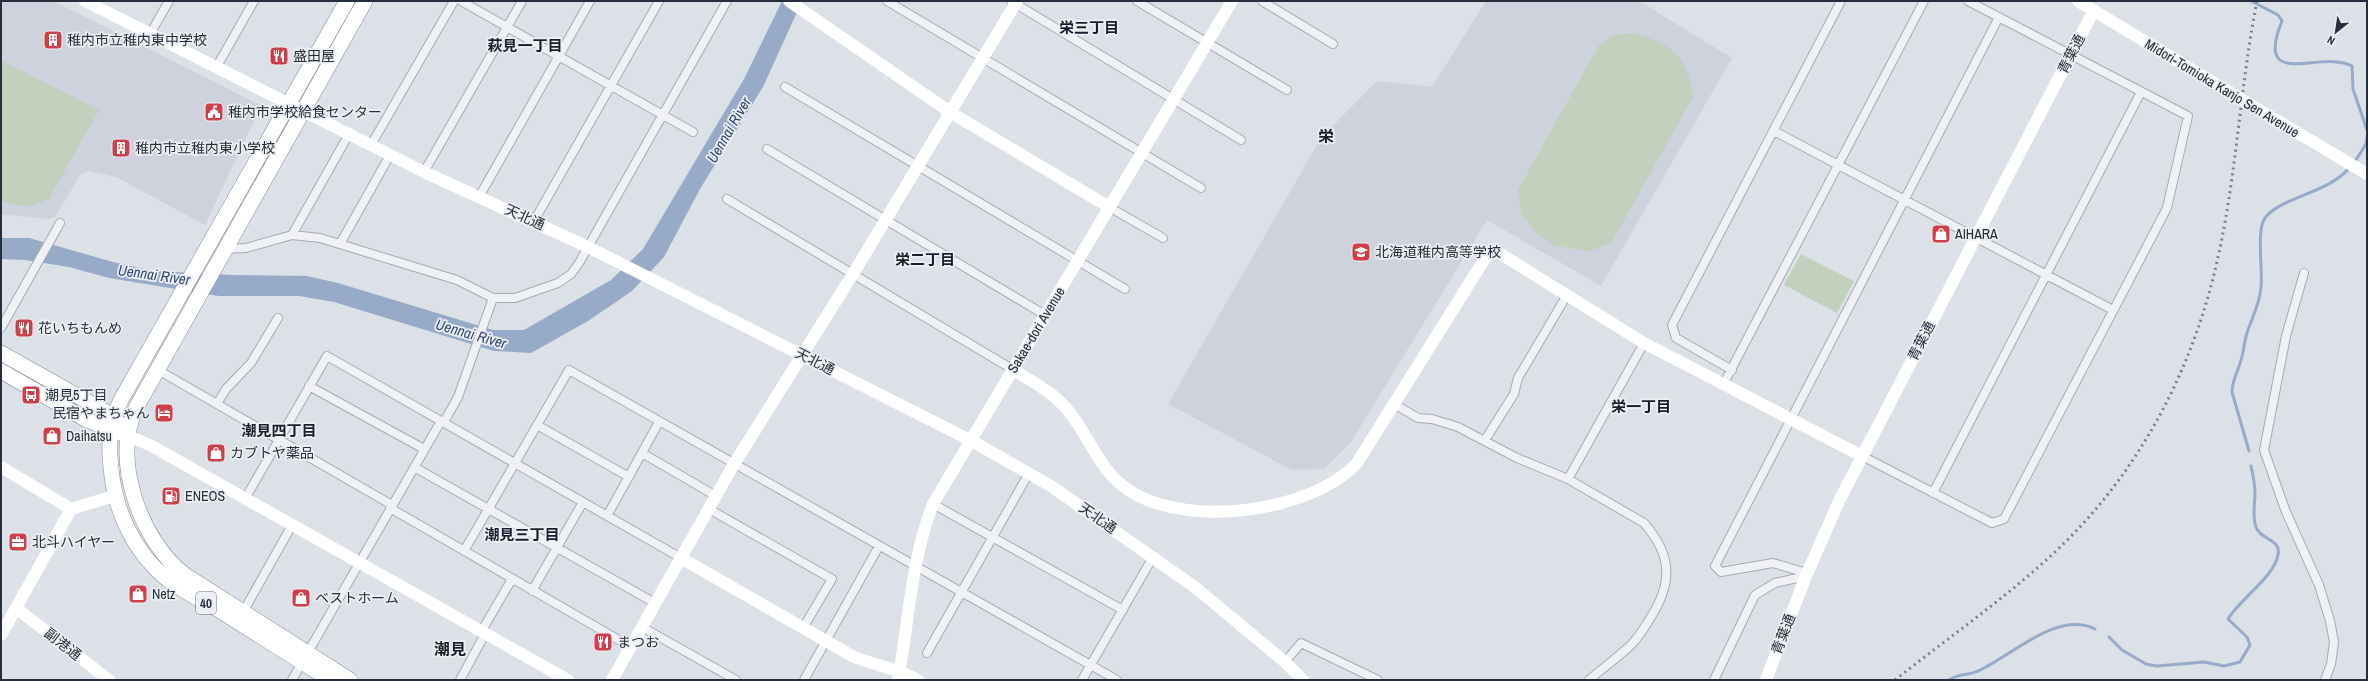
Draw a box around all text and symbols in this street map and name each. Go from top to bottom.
north arrow [2316,12,2356,52]
district label: 栄三丁目 [1059,17,1119,38]
building icon: 稚内市立稚内東中学校 [42,29,64,51]
place label: 稚内市立稚内東中学校 [67,31,207,49]
street label: 青葉通 [2053,31,2089,77]
text: N [2325,33,2337,48]
district label: 萩見一丁目 [487,35,563,56]
street label: Midori-Tomioka Kanjo Sen Avenue [2141,35,2303,141]
restaurant icon: 盛田屋 [268,45,290,67]
place label: 盛田屋 [293,47,335,65]
water label: Uennai River [701,92,756,166]
public building icon: 稚内市学校給食センター [203,101,225,123]
place label: 稚内市学校給食センター [228,103,382,121]
district label: 栄 [1318,125,1334,147]
building icon: 稚内市立稚内東小学校 [110,137,132,159]
place label: 稚内市立稚内東小学校 [135,139,275,157]
street label: 天北通 [502,200,548,234]
shop icon: AIHARA [1930,223,1952,245]
place label: AIHARA [1954,225,1998,243]
school or university icon: 北海道稚内高等学校 [1350,241,1372,263]
place label: 北海道稚内高等学校 [1375,243,1501,261]
district label: 栄二丁目 [895,249,955,270]
water label: Uennai River [117,259,192,290]
street label: Sakae-dori Avenue [1003,284,1069,376]
water label: Uennai River [433,313,510,354]
restaurant icon: 花いちもんめ [13,317,35,339]
street label: 青葉通 [1903,318,1939,364]
place label: 花いちもんめ [38,319,122,337]
street label: 天北通 [792,343,838,379]
bus stop icon: 潮見5丁目 [20,384,42,406]
place label: 潮見5丁目 [45,386,107,404]
district label: 栄一丁目 [1611,396,1671,417]
hotel icon: 民宿やまちゃん [153,402,175,424]
place label: 民宿やまちゃん [52,404,150,422]
district label: 潮見四丁目 [241,420,317,441]
shop icon: Daihatsu [41,425,63,447]
place label: Daihatsu [66,427,112,445]
shop icon: カブトヤ薬品 [205,442,227,464]
place label: カブトヤ薬品 [230,444,314,462]
fuel station icon: ENEOS [160,485,182,507]
place label: ENEOS [185,487,226,505]
street label: 天北通 [1076,499,1120,537]
district label: 潮見三丁目 [484,524,560,545]
office icon: 北斗ハイヤー [7,531,29,553]
place label: 北斗ハイヤー [32,533,115,551]
shop icon: Netz [127,583,149,605]
place label: Netz [152,585,176,603]
shop icon: ベストホーム [290,587,312,609]
place label: ベストホーム [315,589,399,607]
road number: 40 [196,592,216,614]
street label: 青葉通 [1767,611,1799,657]
street label: 副港通 [41,624,85,664]
restaurant icon: まつお [592,631,614,653]
place label: まつお [617,633,659,651]
district label: 潮見 [434,638,466,660]

